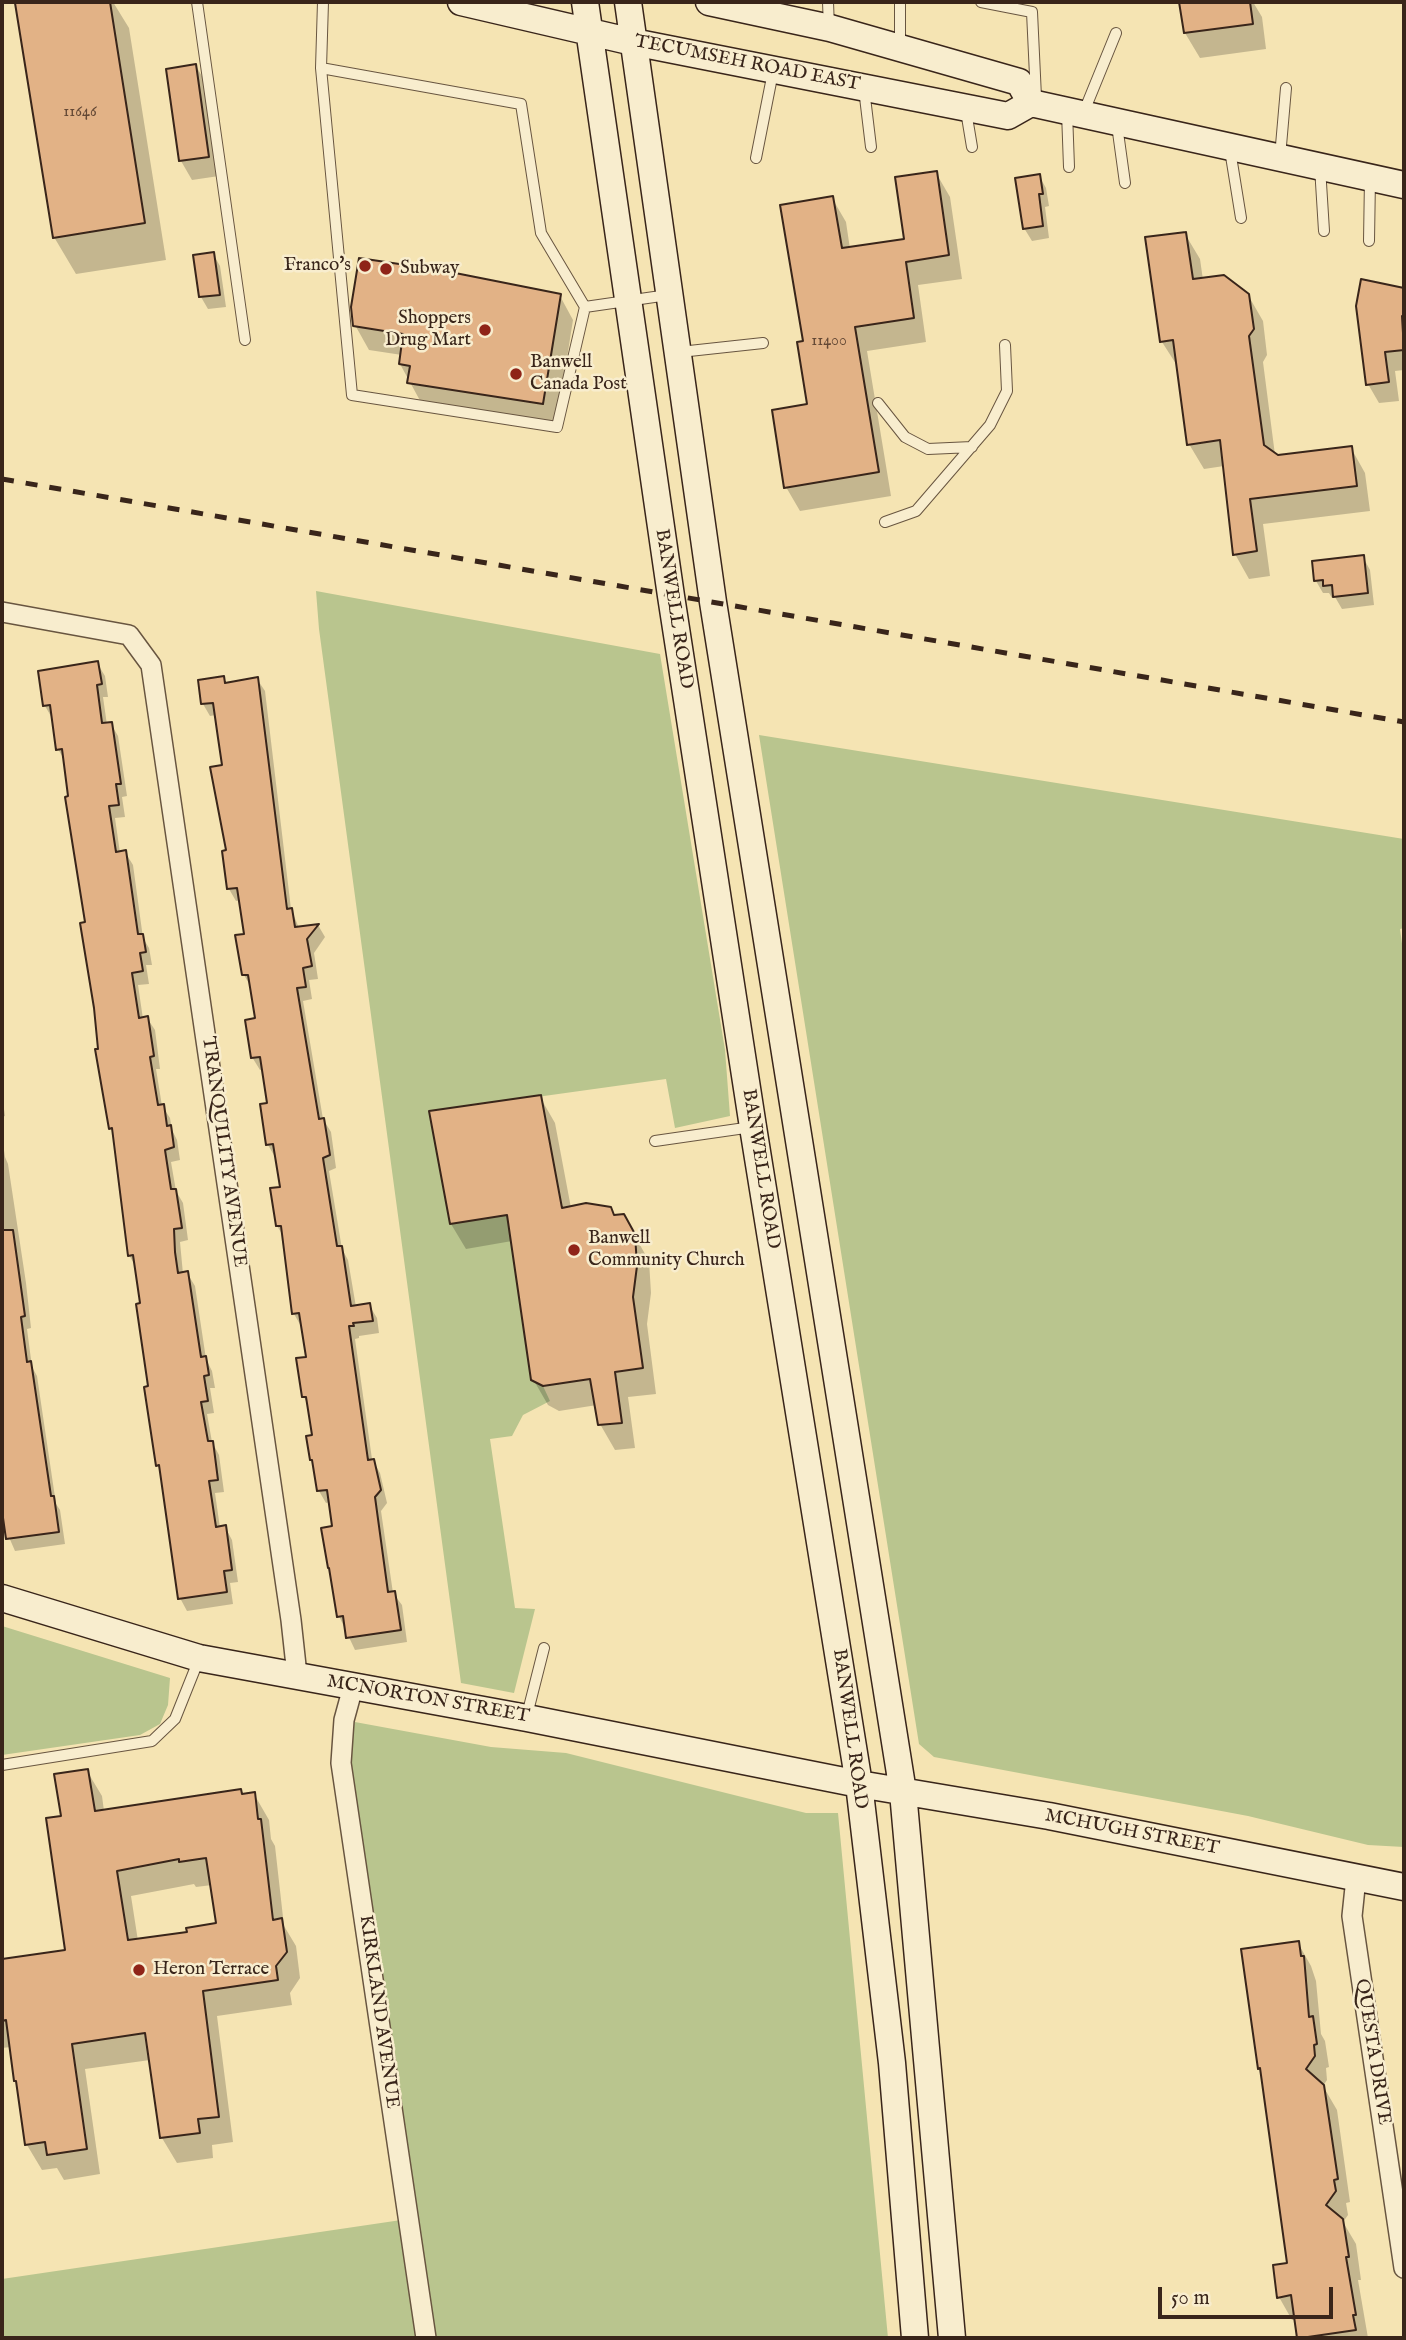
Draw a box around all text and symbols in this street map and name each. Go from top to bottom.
street label: TECUMSEH ROAD EAST [632,31,862,97]
house number: 11646 [63,103,97,123]
place label: Franco's [284,255,351,277]
marker: Franco's [357,258,373,274]
place label: Subway [400,258,459,280]
marker: Subway [378,261,394,277]
place label: Shoppers Drug Mart [385,308,471,352]
marker: Shoppers Drug Mart [477,322,493,338]
house number: 11400 [811,332,847,352]
place label: Banwell Canada Post [530,352,627,396]
marker: Banwell Canada Post [508,366,524,382]
street label: BANWELL ROAD [649,527,697,691]
street label: TRANQUILITY AVENUE [196,1035,250,1269]
street label: BANWELL ROAD [736,1087,784,1251]
place label: Banwell Community Church [588,1228,745,1272]
marker: Banwell Community Church [566,1242,582,1258]
street label: BANWELL ROAD [826,1647,872,1811]
street label: MCNORTON STREET [325,1671,531,1729]
street label: MCHUGH STREET [1043,1805,1221,1861]
street label: KIRKLAND AVENUE [353,1914,403,2110]
place label: Heron Terrace [153,1959,269,1981]
marker: Heron Terrace [131,1962,147,1978]
street label: QUESTA DRIVE [1349,1977,1395,2127]
scale bar [1161,2274,1336,2318]
text: 50 m [1171,2285,1210,2312]

